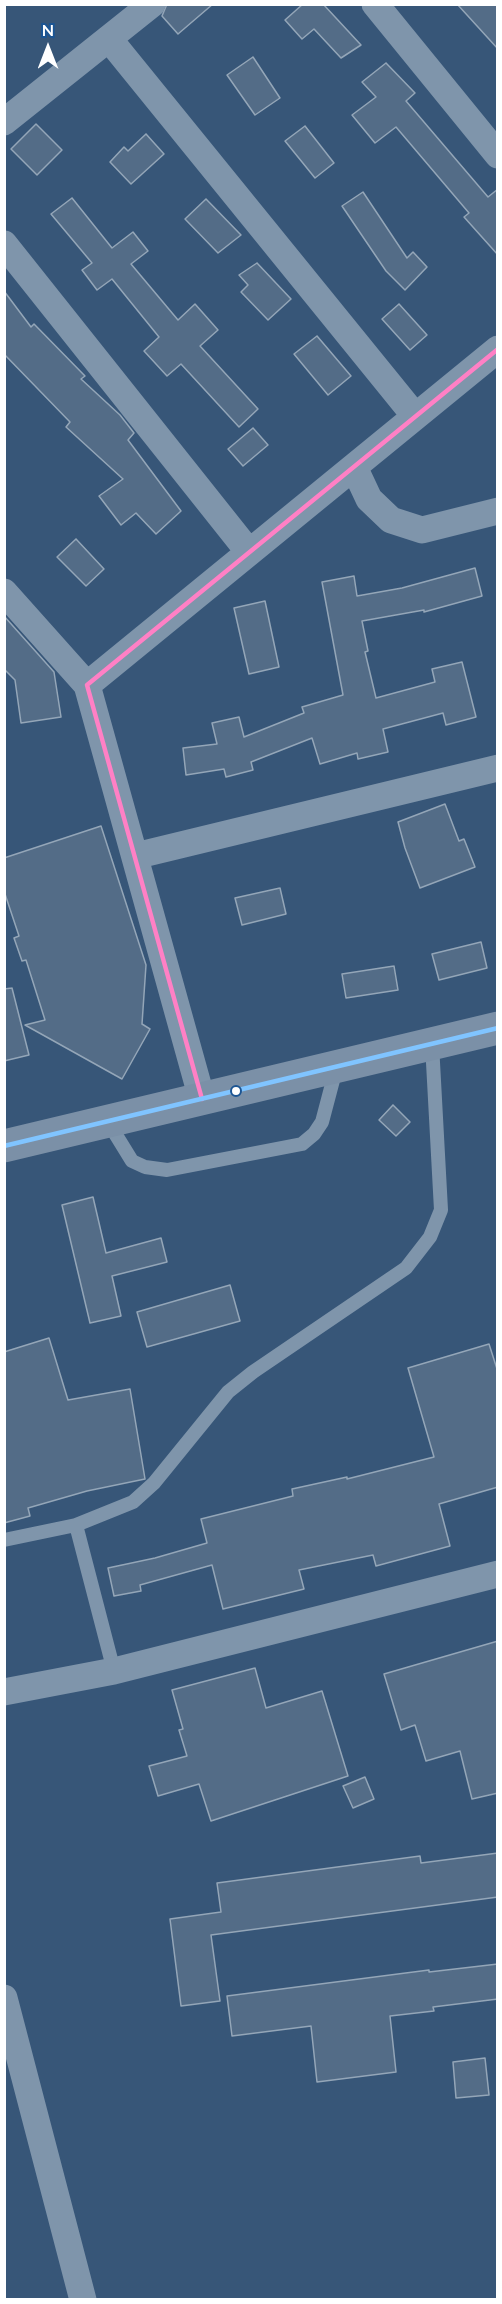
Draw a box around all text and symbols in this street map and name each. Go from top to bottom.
north arrow [18,18,78,78]
text: N [42,20,54,39]
unlabelled marker [230,1085,242,1097]

